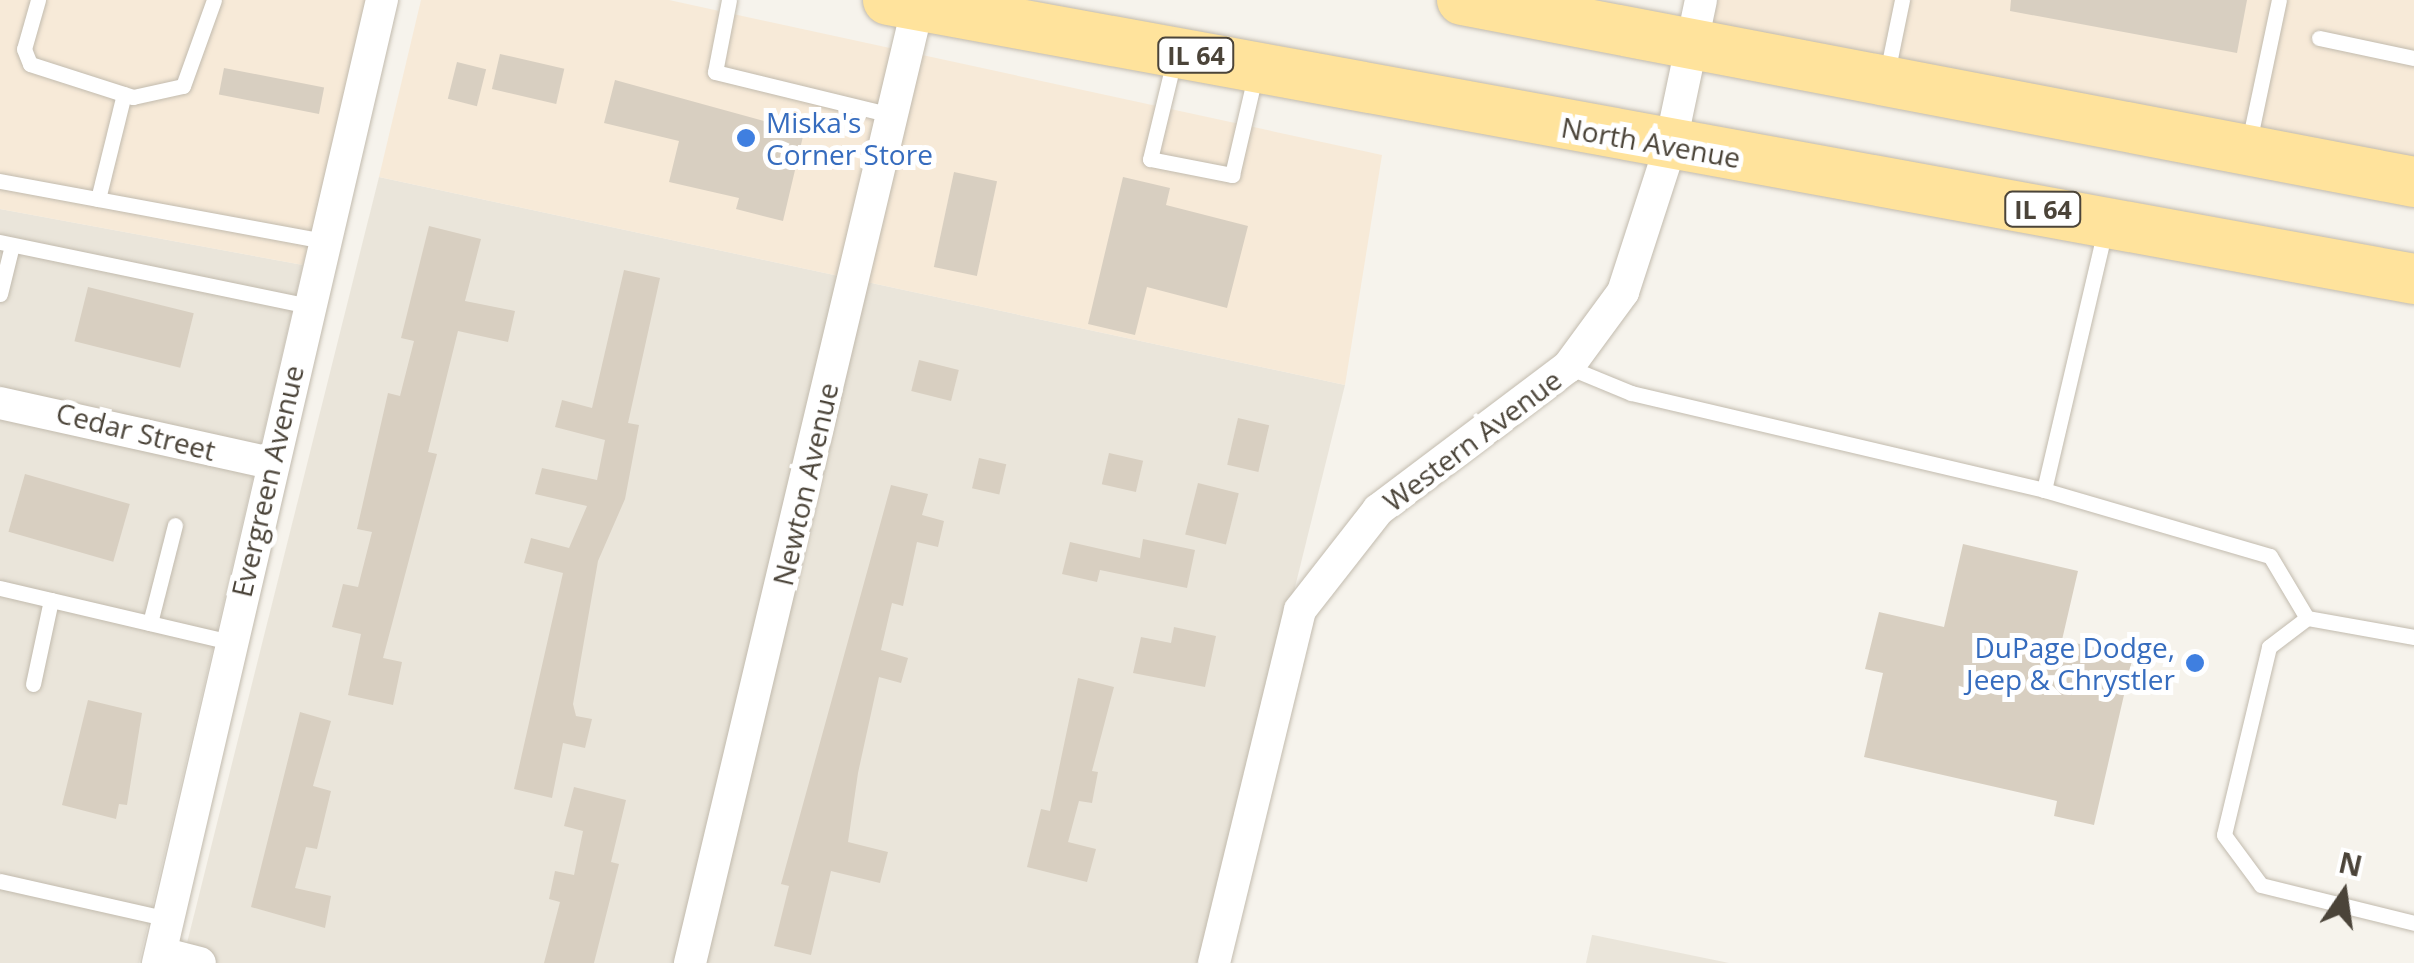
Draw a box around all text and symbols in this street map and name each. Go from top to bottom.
road number: IL 64 [1156,35,1236,75]
place label: Miska's Corner Store [766,105,933,171]
street label: North Avenue [1559,110,1743,174]
marker: Miska's Corner Store [735,127,757,149]
road number: IL 64 [2003,189,2083,229]
street label: Evergreen Avenue [224,362,310,600]
street label: Western Avenue [1376,362,1568,518]
street label: Newton Avenue [765,379,845,589]
street label: Cedar Street [53,395,219,467]
place label: DuPage Dodge, Jeep & Chrystler [1966,630,2175,696]
marker: DuPage Dodge, Jeep & Chrystler [2184,652,2206,674]
north arrow [2294,843,2394,943]
text: N [2335,843,2366,885]

